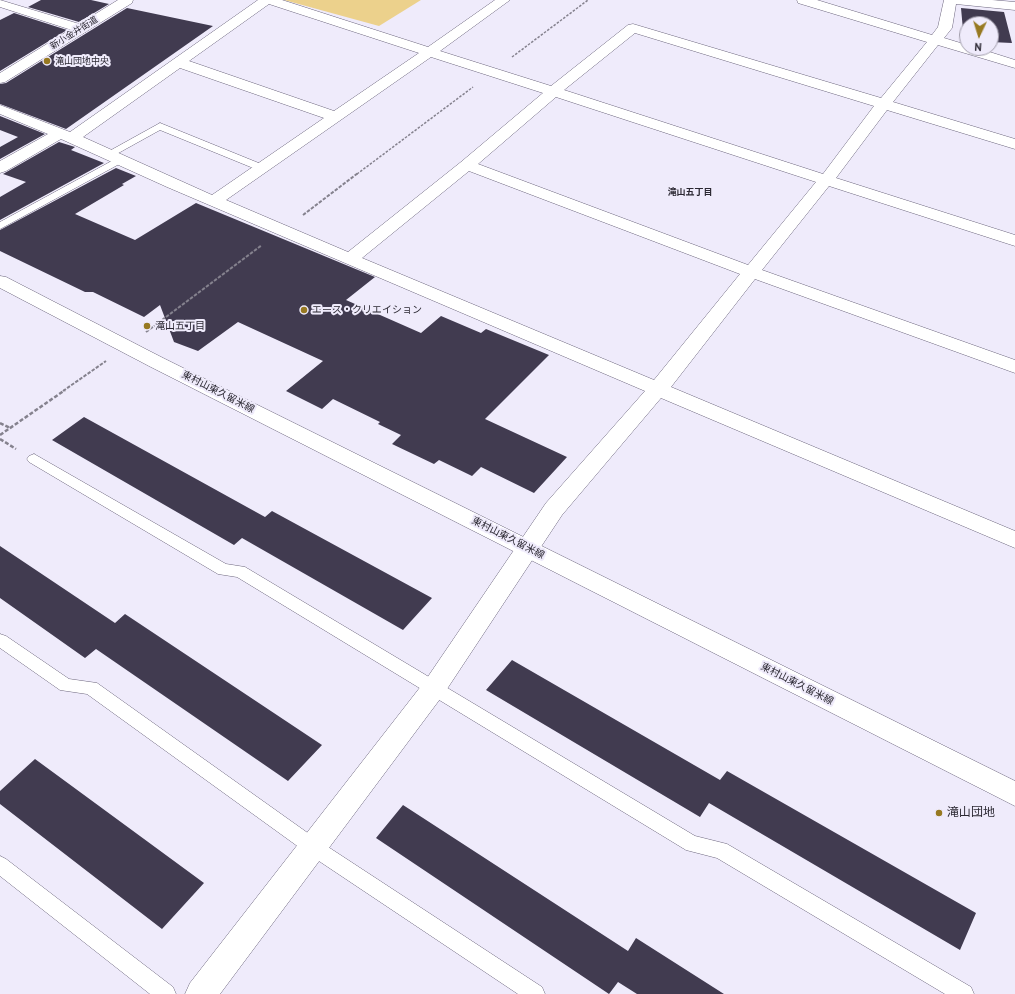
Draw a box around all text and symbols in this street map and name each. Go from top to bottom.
street label: 新小金井街道 [48,14,100,52]
north arrow [959,16,999,56]
text: N [974,40,982,54]
marker: 滝山団地中央 [42,56,52,66]
place label: 滝山団地中央 [55,56,109,66]
district label: 滝山五丁目 [668,187,712,197]
place label: エース・クリエイション [312,304,422,316]
marker: エース・クリエイション [299,305,309,315]
place label: 滝山五丁目 [155,320,205,332]
marker: 滝山五丁目 [142,321,152,331]
street label: 東村山東久留米線 [180,368,256,416]
street label: 東村山東久留米線 [470,514,546,562]
street label: 東村山東久留米線 [759,660,835,708]
place label: 滝山団地 [947,806,995,820]
marker: 滝山団地 [934,808,944,818]

